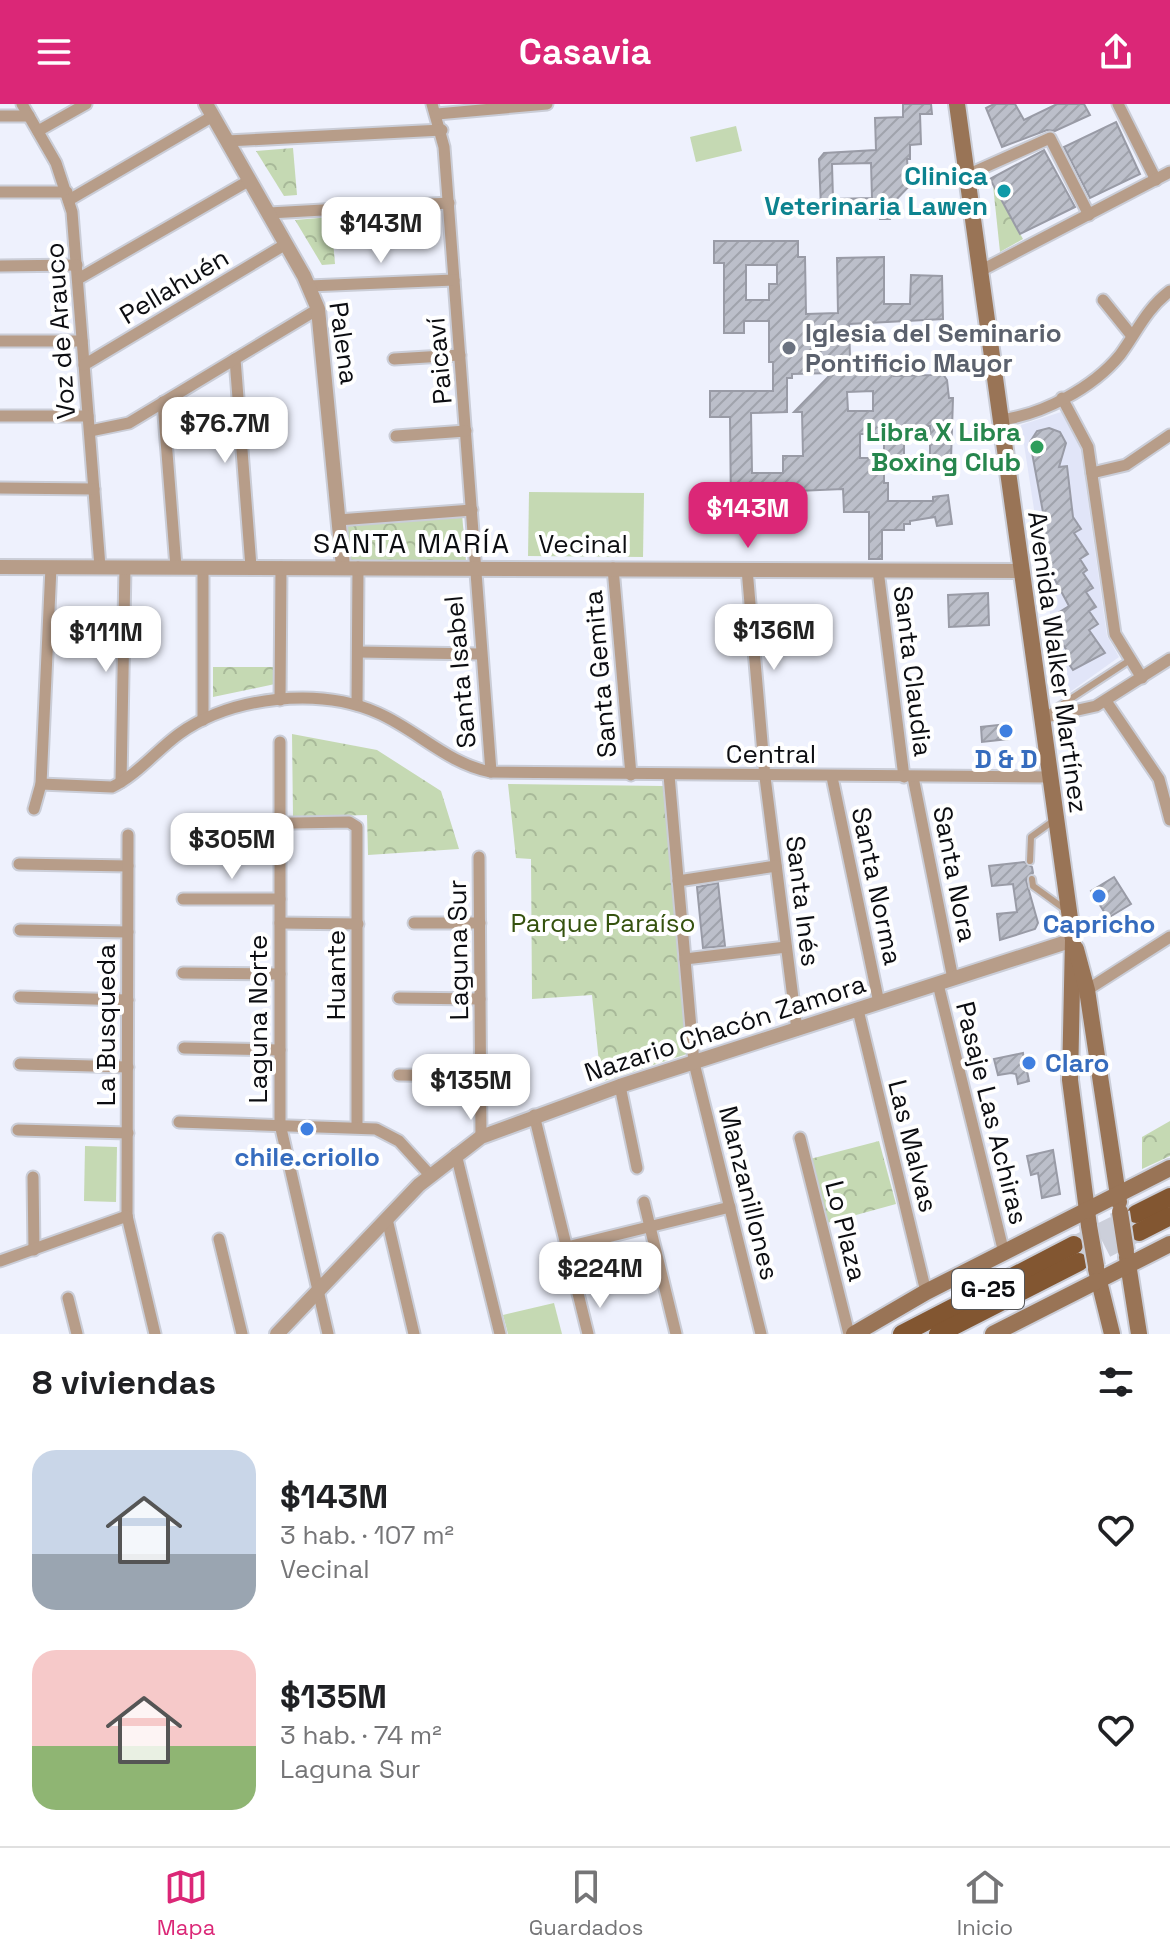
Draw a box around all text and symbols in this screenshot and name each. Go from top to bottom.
text: Casavia [519,29,651,75]
icon: menu [32,30,76,74]
icon: share [1094,30,1138,74]
place label: Clinica Veterinaria Lawen [764,159,988,223]
marker: Clinica Veterinaria Lawen [995,182,1013,200]
pin: $143M [325,197,437,265]
text: $143M [340,206,422,240]
street label: Pellahuén [113,240,235,332]
street label: Voz de Arauco [37,241,83,421]
street label: Palena [321,300,367,386]
street label: Paicaví [418,316,460,406]
place label: Iglesia del Seminario Pontificio Mayor [805,316,1062,380]
marker: Iglesia del Seminario Pontificio Mayor [780,339,798,357]
pin: $76.7M [160,397,290,465]
text: $76.7M [180,406,270,440]
place label: Libra X Libra Boxing Club [866,415,1021,479]
marker: Libra X Libra Boxing Club [1028,438,1046,456]
pin: $143M [692,482,804,550]
text: $143M [707,491,789,525]
street label: Avenida Walker Martínez [1020,509,1096,815]
district label: SANTA MARÍA [313,525,511,561]
street label: Vecinal [538,527,628,561]
street label: Santa Claudia [886,584,940,758]
street label: Santa Gemita [576,589,624,759]
street label: Santa Isabel [436,594,484,750]
pin: $136M [718,604,830,672]
pin: $111M [50,606,162,674]
text: $136M [733,613,815,647]
text: $111M [69,615,143,649]
marker: D & D [997,722,1015,740]
street label: Central [726,737,816,771]
place label: D & D [974,742,1038,776]
street label: Santa Nora [925,803,985,945]
street label: Santa Norma [844,804,910,968]
pin: $305M [176,813,288,881]
text: $305M [189,822,275,856]
street label: Santa Inés [778,834,828,968]
street label: Laguna Sur [440,879,476,1021]
marker: Capricho [1090,887,1108,905]
park label: Parque Paraíso [510,906,696,940]
place label: Capricho [1043,907,1155,941]
street label: Huante [319,930,353,1020]
street label: Laguna Norte [241,935,275,1104]
street label: La Busqueda [89,944,123,1106]
street label: Nazario Chacón Zamora [580,966,870,1090]
street label: Pasaje Las Achiras [948,998,1036,1228]
place label: Claro [1045,1046,1109,1080]
pin: $135M [415,1054,527,1122]
marker: Claro [1020,1054,1038,1072]
text: $135M [430,1063,512,1097]
street label: Las Malvas [880,1076,946,1216]
street label: Manzanillones [711,1103,787,1283]
marker: chile.criollo [298,1120,316,1138]
place label: chile.criollo [234,1140,380,1174]
street label: Lo Plaza [817,1177,875,1285]
pin: $224M [544,1242,656,1310]
text: $224M [557,1251,643,1285]
road number: G-25 [952,1269,1024,1309]
icon: filters [1094,1360,1138,1404]
text: 8 viviendas [32,1361,216,1404]
text: $143M [280,1475,388,1518]
icon: home [96,1482,192,1578]
icon: heart [1094,1508,1138,1552]
text: 3 hab. · 107 m² [280,1518,454,1552]
text: Vecinal [280,1552,370,1586]
text: $135M [280,1675,387,1718]
icon: home [96,1682,192,1778]
icon: heart [1094,1708,1138,1752]
text: 3 hab. · 74 m² [280,1718,442,1752]
text: Laguna Sur [280,1752,421,1786]
tab: Mapa [157,1865,215,1941]
tab: Guardados [529,1865,643,1941]
tab: Inicio [957,1865,1013,1941]

